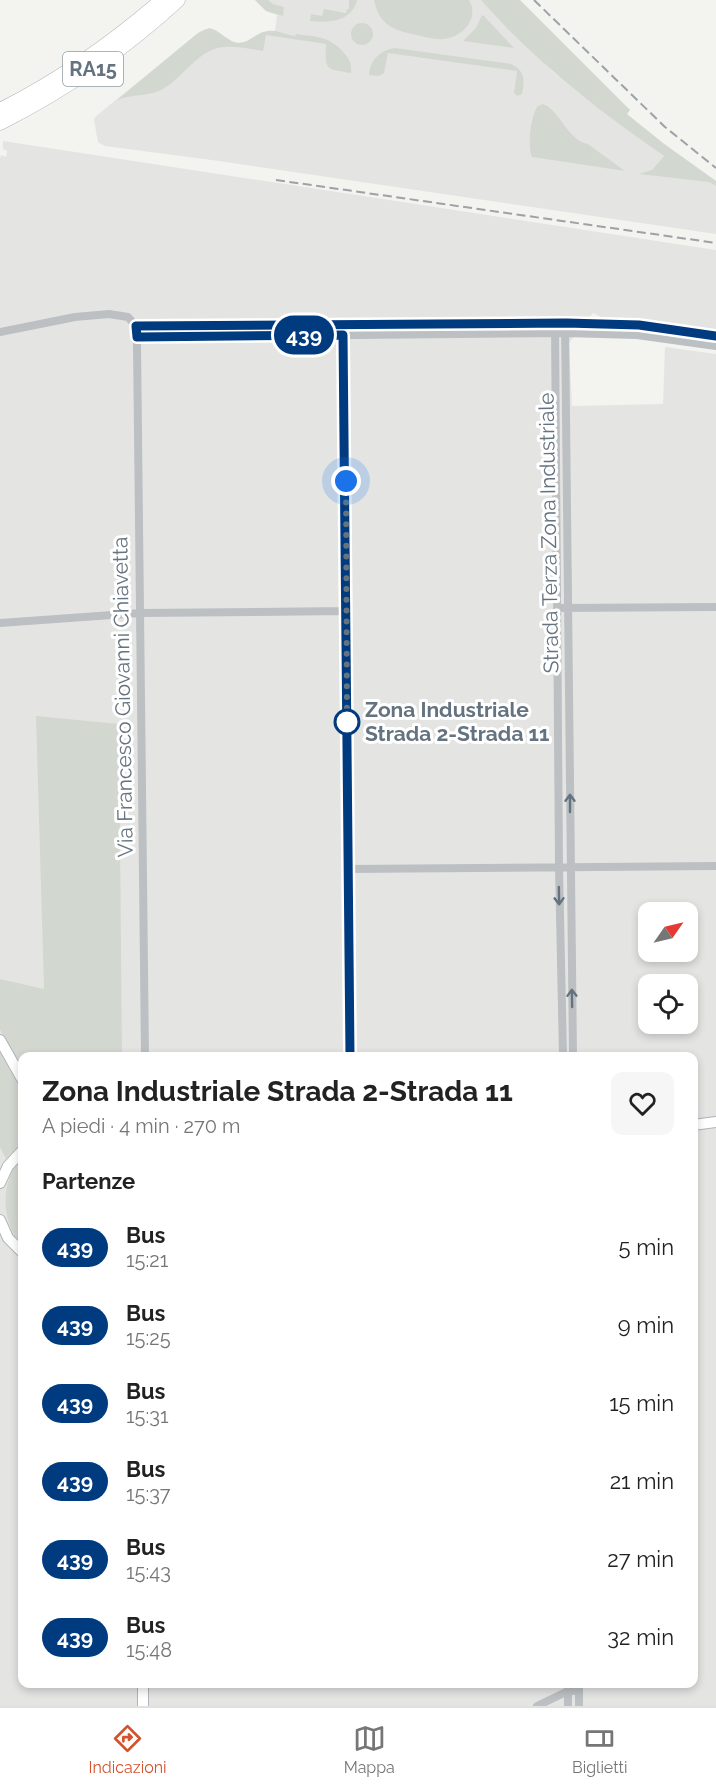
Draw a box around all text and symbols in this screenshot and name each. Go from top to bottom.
road number: RA15 [63,52,123,86]
line badge: 439 [270,316,338,354]
text: 439 [286,323,322,348]
street label: Strada Terza Zona Industriale [534,392,563,674]
your location [331,466,361,496]
street label: Via Francesco Giovanni Chiavetta [107,536,138,858]
place label: Zona Industriale Strada 2-Strada 11 [365,697,549,746]
marker: Zona Industriale Strada 2-Strada 11 [334,709,360,735]
one-way arrow [564,793,576,813]
one-way arrow [554,885,565,905]
north arrow [638,902,698,962]
map controls [638,902,698,1034]
button: locate [638,974,698,1034]
one-way arrow [567,988,578,1008]
button: heart [611,1072,674,1135]
text: Zona Industriale Strada 2-Strada 11 [42,1075,513,1108]
text: A piedi · 4 min · 270 m [42,1114,240,1138]
text: Partenze [42,1168,135,1194]
text: Bus [126,1222,165,1248]
text: 5 min [619,1234,674,1260]
text: 439 [57,1235,93,1260]
text: 15:21 [126,1248,168,1272]
text: Bus [126,1300,165,1326]
text: 9 min [618,1312,674,1338]
text: 439 [57,1313,93,1338]
text: 15:25 [126,1326,171,1350]
text: Bus [126,1378,165,1404]
text: 15 min [609,1390,674,1416]
text: 439 [57,1391,93,1416]
text: 15:31 [126,1404,168,1428]
text: Bus [126,1456,165,1482]
text: 21 min [610,1468,674,1494]
text: 439 [57,1469,93,1494]
text: 15:37 [126,1482,171,1506]
text: Bus [126,1534,165,1560]
text: 27 min [607,1546,674,1572]
text: 439 [57,1547,93,1572]
text: 15:43 [126,1560,171,1584]
text: Bus [126,1612,165,1638]
text: 32 min [607,1624,674,1650]
text: 439 [57,1625,93,1650]
text: 15:48 [126,1638,172,1662]
tab: Indicazioni [89,1722,167,1777]
tab: Mappa [344,1722,395,1777]
tab: Biglietti [572,1722,627,1777]

